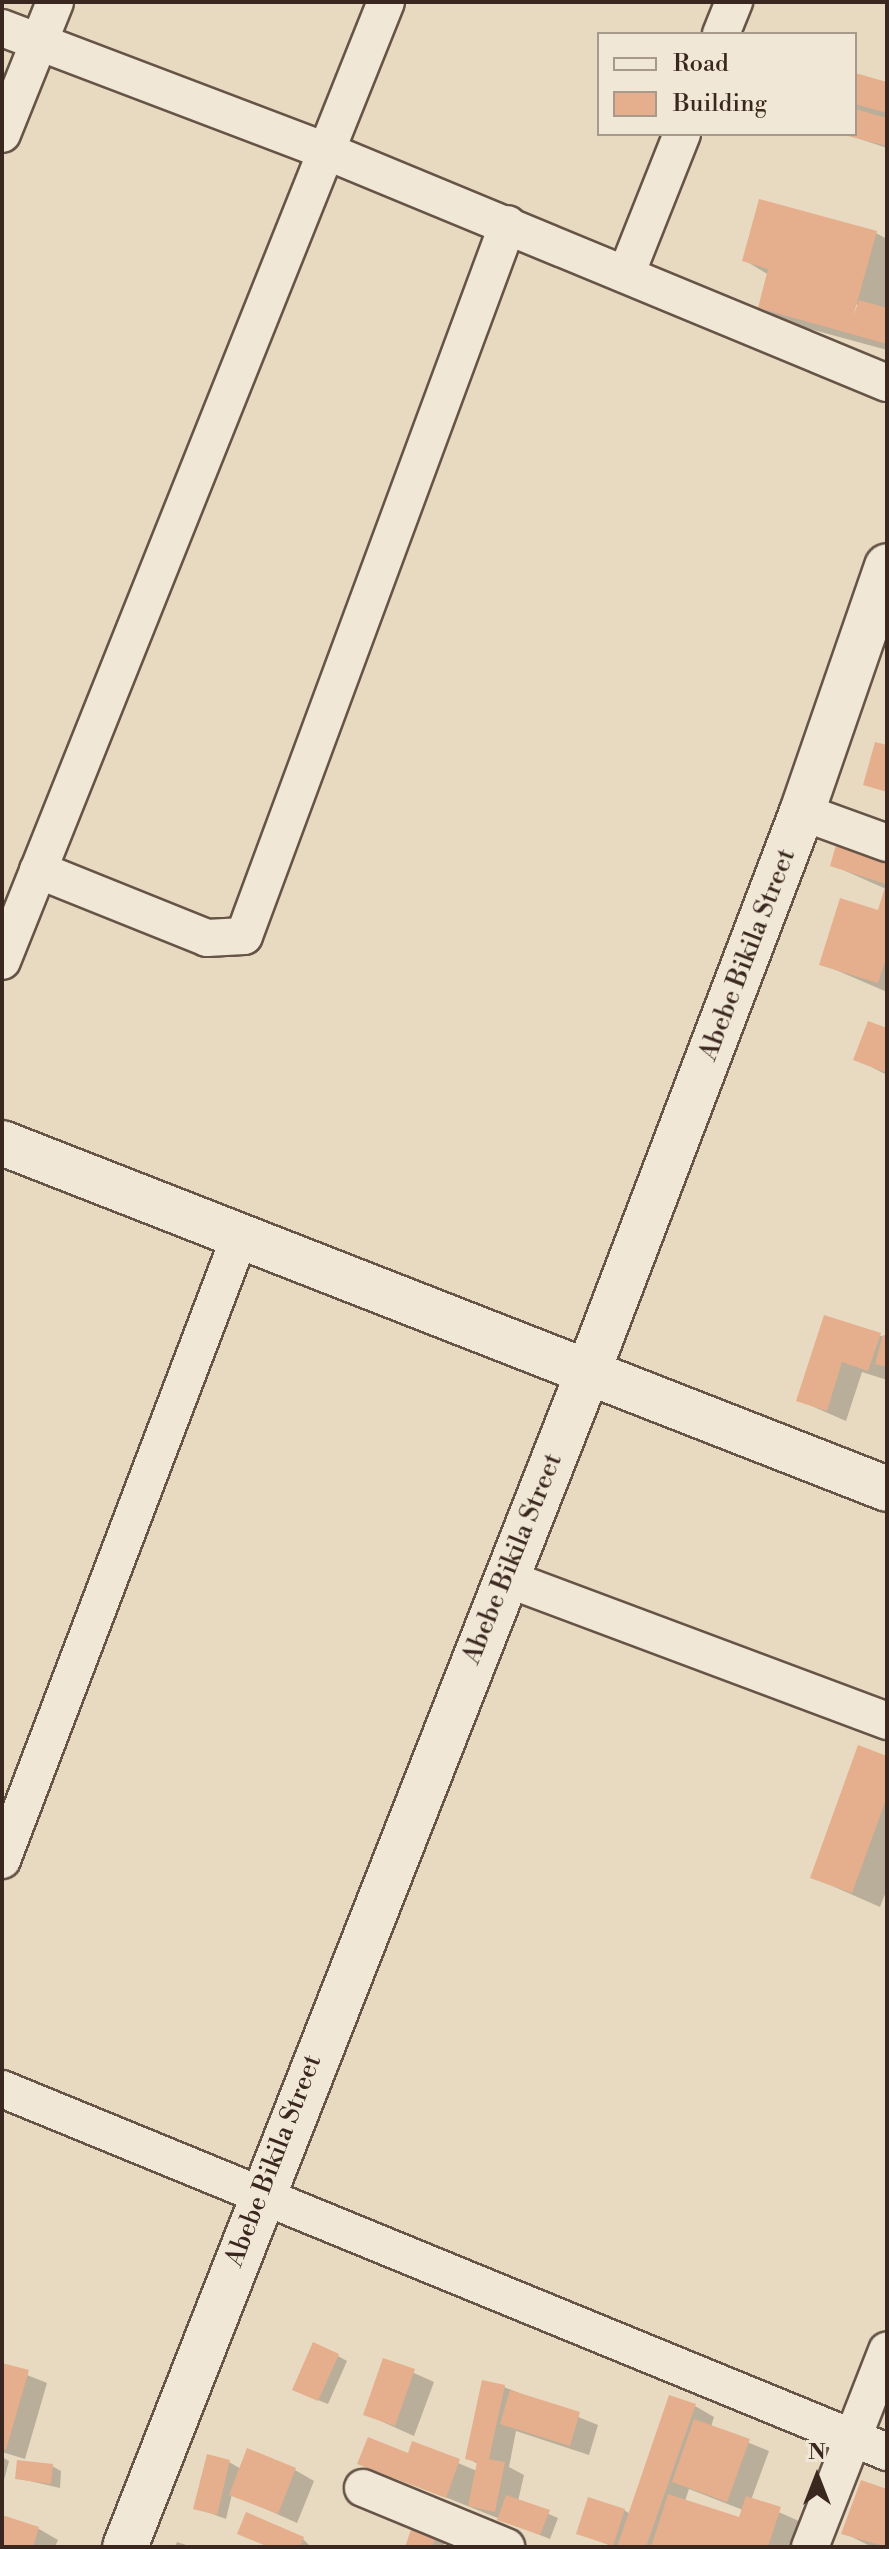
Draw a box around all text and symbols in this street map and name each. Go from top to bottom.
legend [597,32,857,136]
text: Road [673,49,729,79]
text: Building [673,89,767,119]
street label: Abebe Bikila Street [693,845,803,1065]
street label: Abebe Bikila Street [456,1449,570,1669]
street label: Abebe Bikila Street [219,2051,329,2271]
north arrow [777,2437,857,2517]
text: N [808,2439,826,2466]

